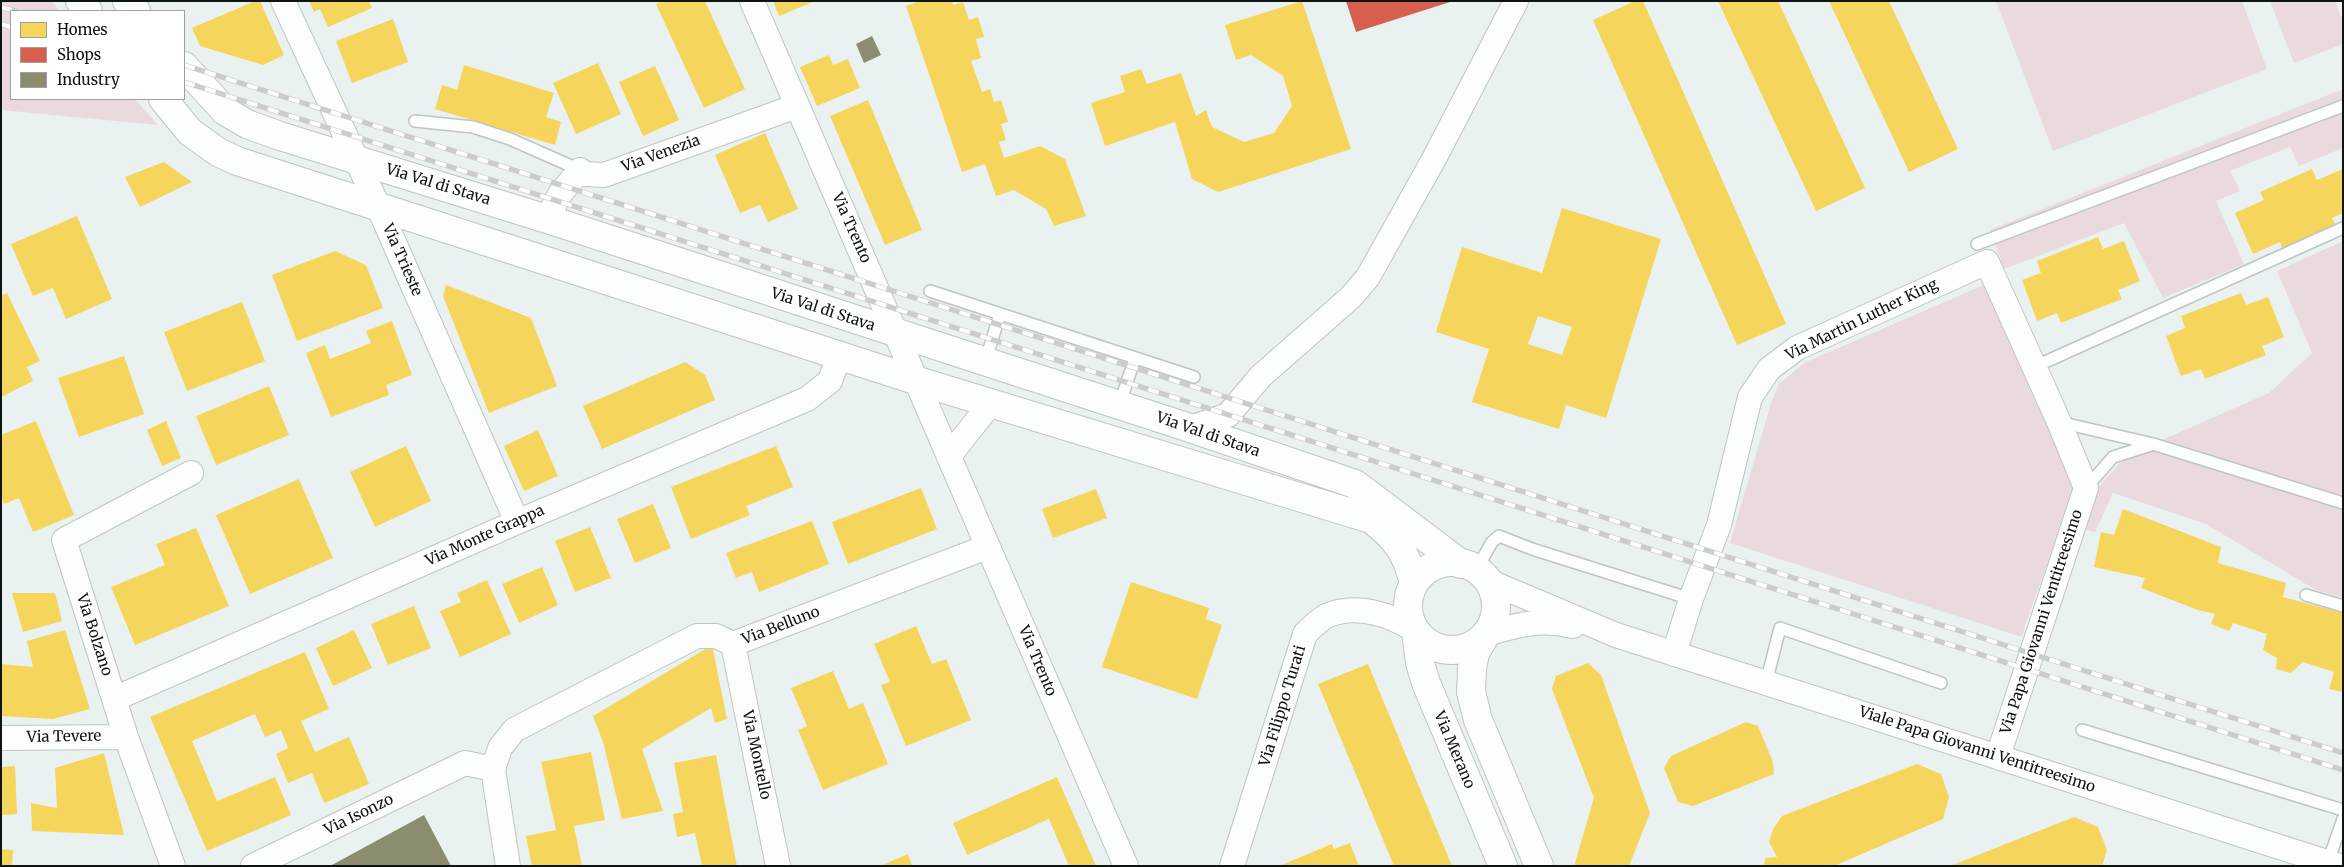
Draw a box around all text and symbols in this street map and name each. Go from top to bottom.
legend [10,10,185,100]
text: Homes [57,20,108,39]
text: Shops [57,45,101,64]
text: Industry [57,70,120,89]
street label: Via Venezia [619,132,703,176]
street label: Via Val di Stava [384,161,492,209]
street label: Via Trento [828,190,874,266]
street label: Via Trieste [378,221,426,299]
street label: Via Martin Luther King [1783,275,1941,365]
street label: Via Val di Stava [769,285,877,335]
street label: Via Val di Stava [1154,409,1262,461]
street label: Via Monte Grappa [423,502,547,570]
street label: Via Papa Giovanni Ventitreesimo [1997,508,2087,736]
street label: Via Bolzano [72,592,116,678]
street label: Via Belluno [740,603,822,649]
street label: Via Trento [1014,623,1060,699]
street label: Via Filippo Turati [1256,643,1310,769]
street label: Viale Papa Giovanni Ventitreesimo [1857,703,2097,797]
street label: Via Montello [738,709,774,801]
street label: Via Merano [1430,709,1478,791]
street label: Via Tevere [27,727,101,747]
street label: Via Isonzo [322,791,396,839]

